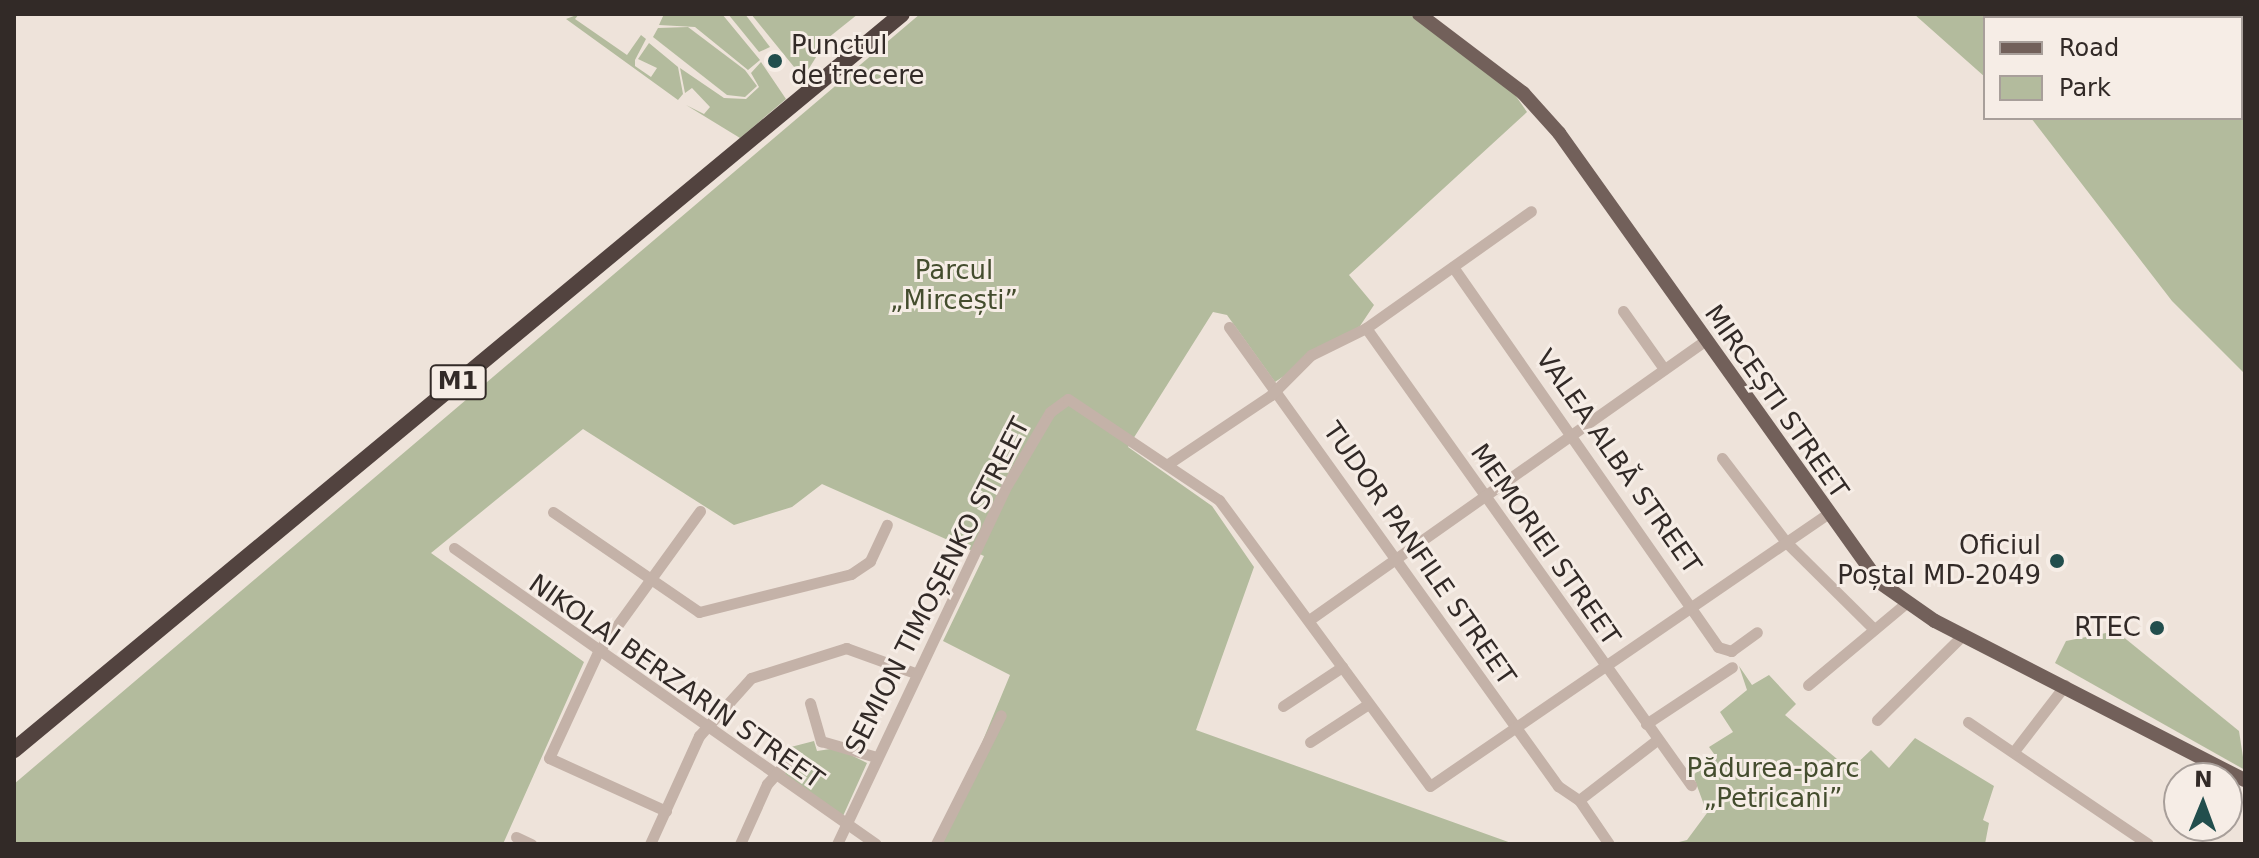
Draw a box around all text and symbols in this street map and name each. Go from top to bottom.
legend [1983,16,2243,120]
place label: Punctul de trecere [791,30,924,92]
text: Road [2059,34,2119,62]
marker: Punctul de trecere [766,52,784,70]
text: Park [2059,74,2111,102]
park label: Parcul „Mircești” [890,255,1018,316]
street label: MIRCEȘTI STREET [1698,299,1854,505]
street label: VALEA ALBĂ STREET [1529,344,1707,580]
road number: M1 [428,362,488,402]
street label: SEMION TIMOȘENKO STREET [839,412,1037,760]
street label: TUDOR PANFILE STREET [1316,416,1522,692]
street label: MEMORIEI STREET [1464,438,1626,652]
place label: Oficiul Poștal MD-2049 [1837,530,2041,592]
marker: Oficiul Poștal MD-2049 [2048,552,2066,570]
street label: NIKOLAI BERZARIN STREET [523,568,829,796]
place label: RTEC [2074,612,2141,644]
marker: RTEC [2148,619,2166,637]
park label: Pădurea-parc „Petricani” [1687,753,1859,814]
north arrow [2163,762,2243,842]
text: N [2194,767,2213,792]

